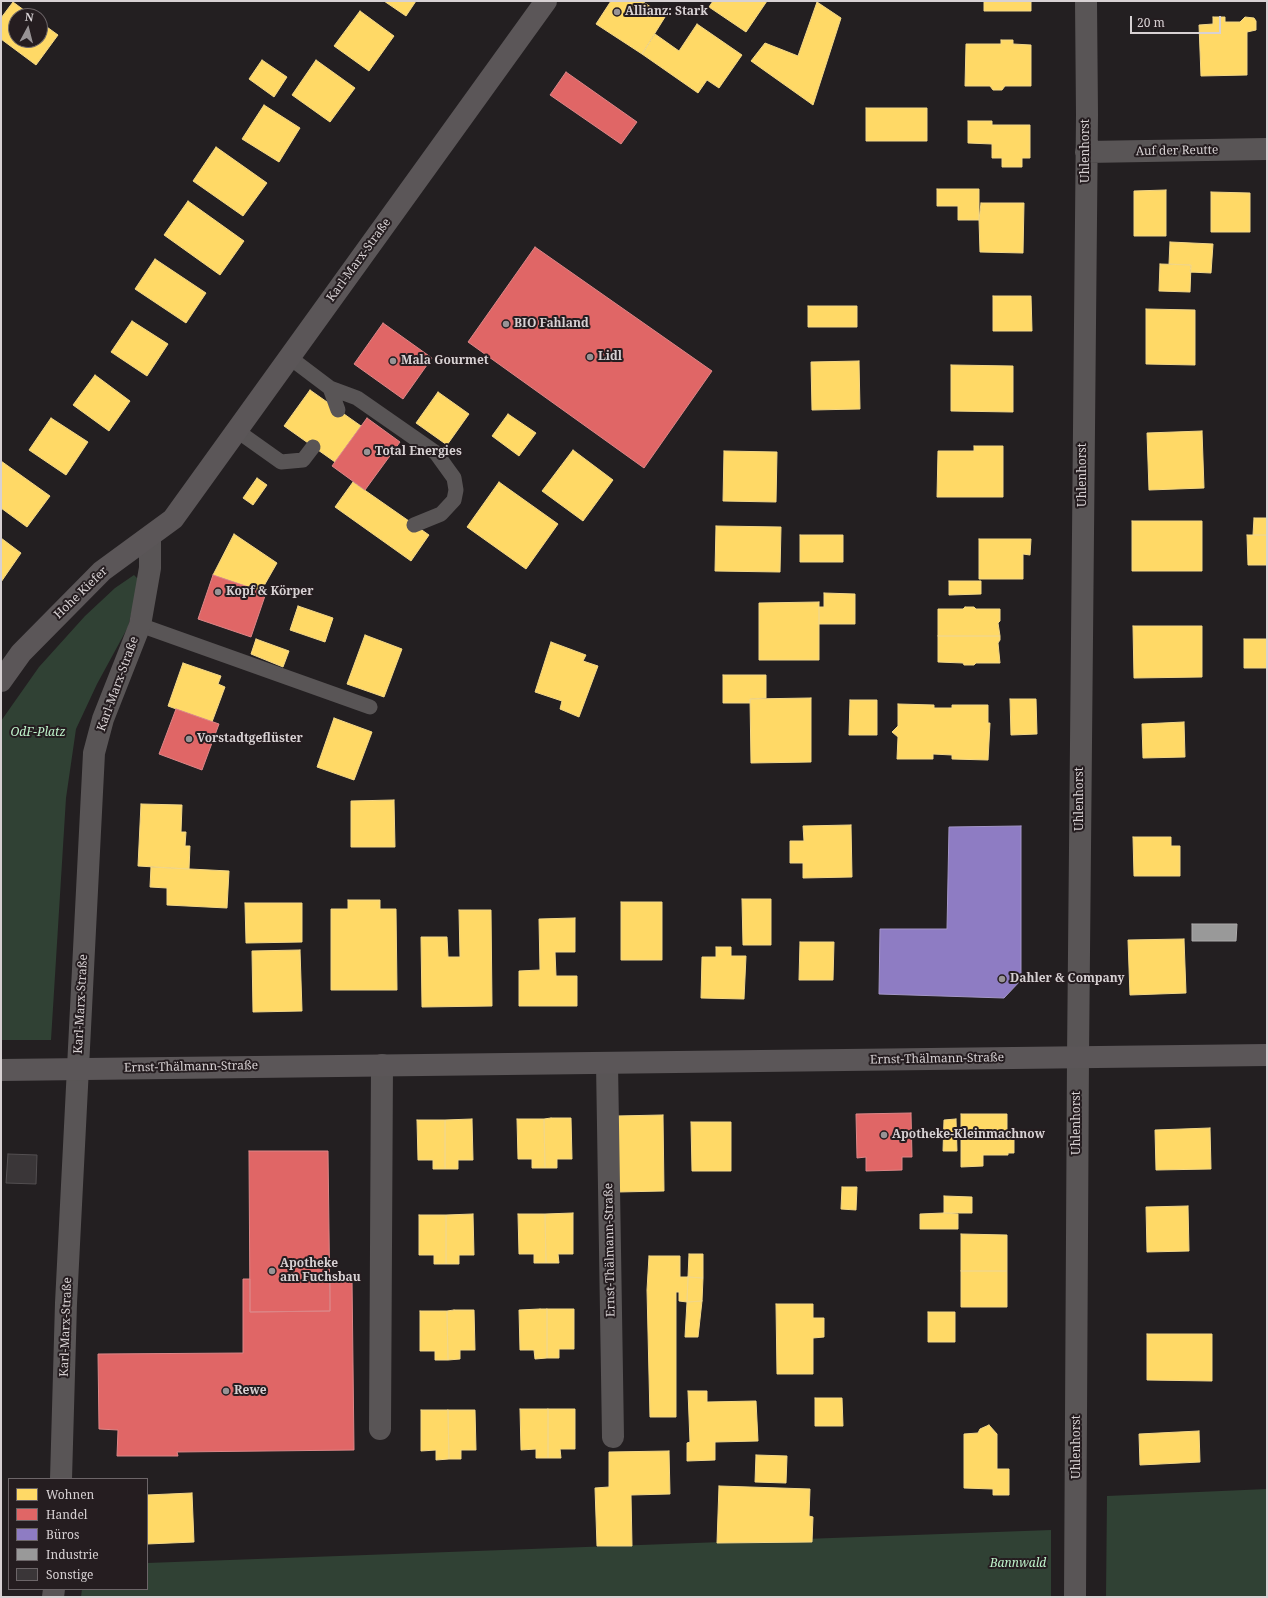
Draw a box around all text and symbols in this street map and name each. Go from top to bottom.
place label: Allianz: Stark [625,5,708,19]
marker: Allianz: Stark [612,7,622,17]
north arrow [8,8,48,48]
scale bar [1132,8,1223,34]
text: N [24,9,35,25]
text: 20 m [1137,14,1165,31]
street label: Uhlenhorst [1079,119,1093,183]
street label: Auf der Reutte [1136,143,1218,159]
street label: Karl-Marx-Straße [324,215,394,305]
place label: BIO Fahland [514,317,589,331]
marker: BIO Fahland [501,319,511,329]
place label: Lidl [598,350,622,364]
marker: Lidl [585,352,595,362]
place label: Mala Gourmet [401,354,489,368]
marker: Mala Gourmet [388,356,398,366]
street label: Uhlenhorst [1076,443,1090,507]
place label: Total Energies [375,445,462,459]
marker: Total Energies [362,447,372,457]
street label: Hohe Kiefer [51,564,111,622]
place label: Kopf & Körper [226,585,314,599]
marker: Kopf & Körper [213,587,223,597]
street label: Karl-Marx-Straße [94,635,142,733]
park label: OdF-Platz [10,726,66,740]
place label: Vorstadtgeflüster [197,732,303,746]
marker: Vorstadtgeflüster [184,734,194,744]
street label: Uhlenhorst [1073,767,1087,831]
street label: Karl-Marx-Straße [71,954,91,1054]
place label: Dahler & Company [1010,972,1125,986]
marker: Dahler & Company [997,974,1007,984]
street label: Ernst-Thälmann-Straße [870,1051,1004,1067]
street label: Ernst-Thälmann-Straße [124,1059,258,1075]
street label: Uhlenhorst [1070,1091,1084,1155]
place label: Apotheke-Kleinmachnow [892,1128,1045,1142]
marker: Apotheke-Kleinmachnow [879,1130,889,1140]
street label: Ernst-Thälmann-Straße [602,1183,618,1317]
place label: Apotheke am Fuchsbau [280,1257,361,1285]
marker: Apotheke am Fuchsbau [267,1266,277,1276]
street label: Karl-Marx-Straße [57,1277,75,1377]
place label: Rewe [234,1384,267,1398]
marker: Rewe [221,1386,231,1396]
street label: Uhlenhorst [1070,1415,1084,1479]
legend [8,1478,148,1590]
text: Wohnen [46,1486,94,1503]
text: Handel [46,1506,88,1523]
text: Büros [46,1526,79,1543]
text: Industrie [46,1546,99,1563]
park label: Bannwald [990,1557,1046,1571]
text: Sonstige [46,1566,94,1583]

